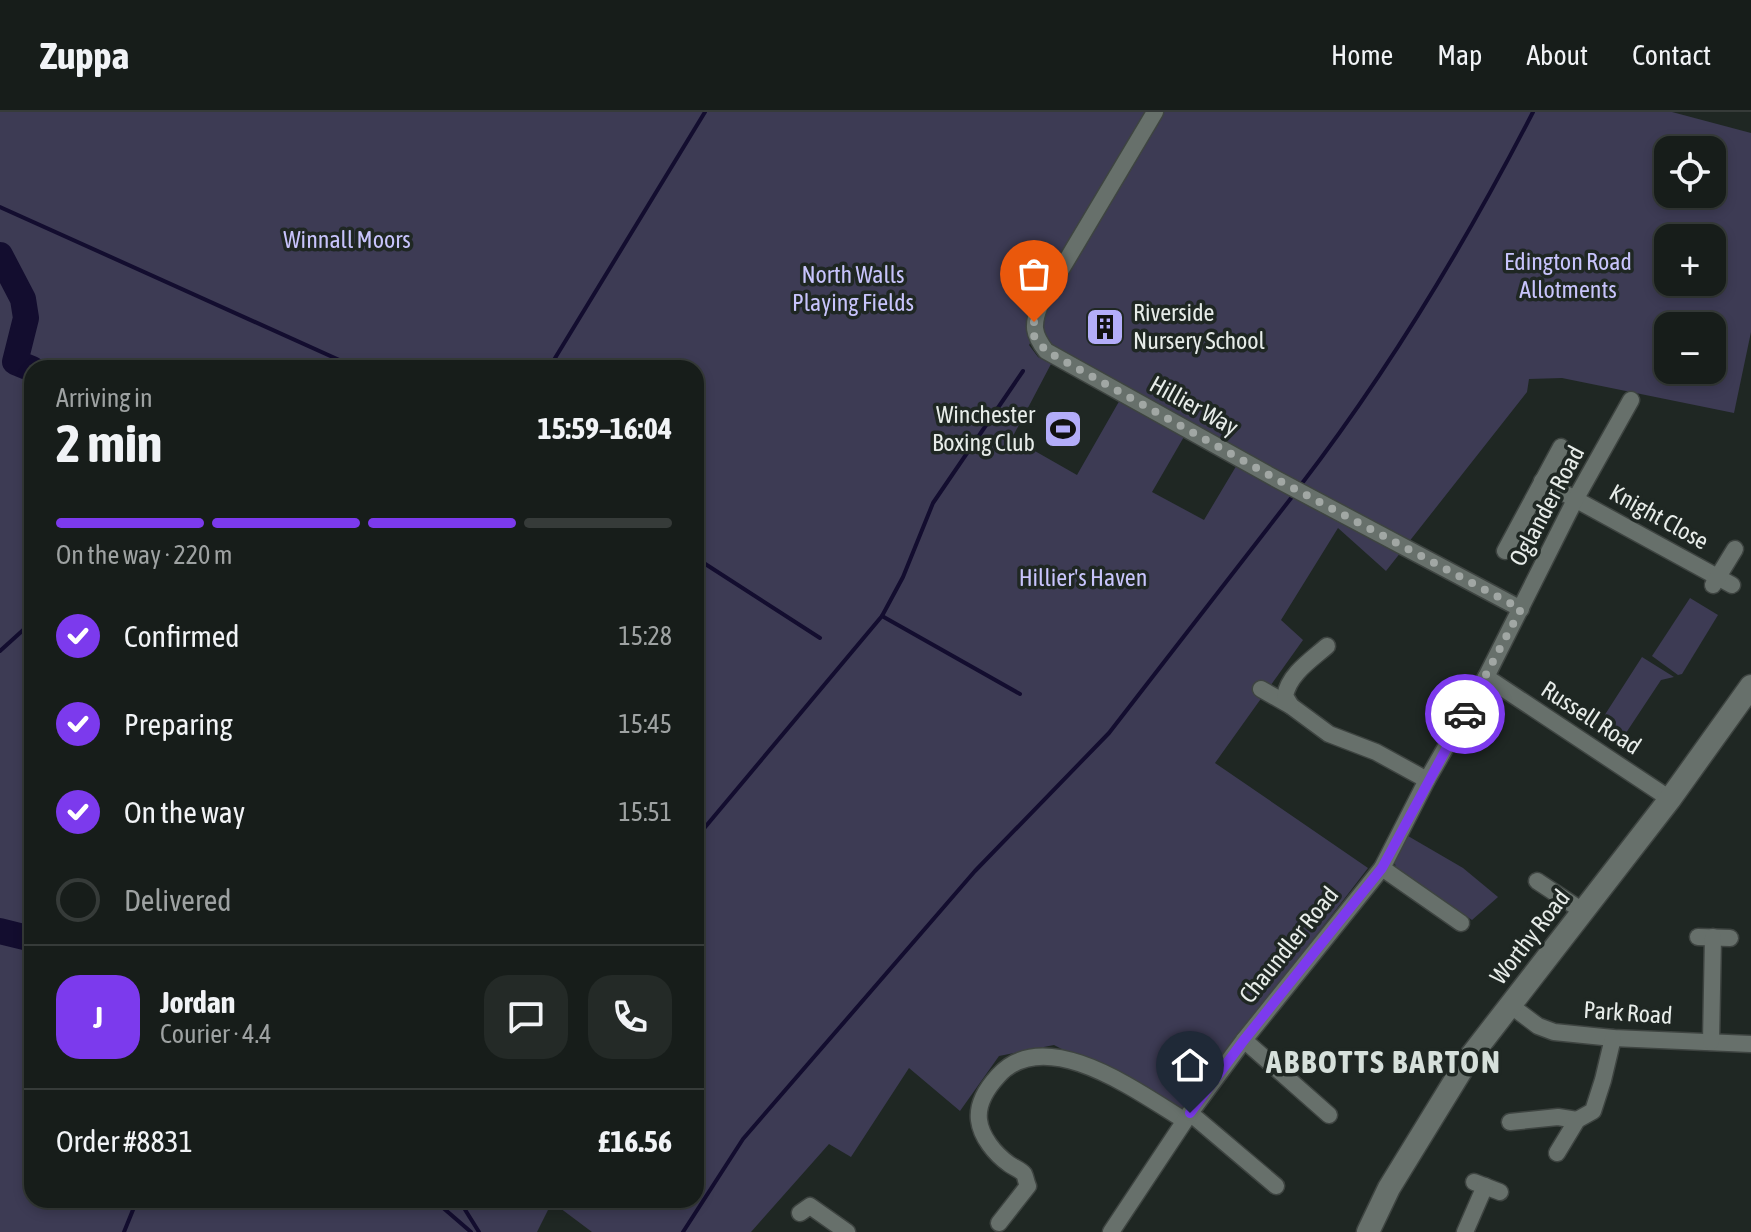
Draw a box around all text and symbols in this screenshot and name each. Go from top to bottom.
text: Zuppa [40,34,129,77]
text: Home [1331,39,1393,71]
text: Map [1437,39,1482,71]
text: About [1526,39,1588,71]
text: Contact [1632,39,1711,71]
map controls [1654,136,1726,384]
button: locate [1654,136,1726,208]
button: + [1654,224,1726,296]
park label: Winnall Moors [283,226,411,253]
pin [1000,240,1068,322]
park label: Edington Road Allotments [1504,248,1632,303]
icon: bag [1012,252,1056,296]
park label: North Walls Playing Fields [792,261,914,316]
place label: Riverside Nursery School [1133,299,1266,354]
building icon: Riverside Nursery School [1084,306,1126,348]
button: − [1654,312,1726,384]
street label: Hillier Way [1145,370,1243,441]
text: Arriving in [56,383,153,413]
place label: Winchester Boxing Club [932,401,1036,456]
sports icon: Winchester Boxing Club [1042,408,1084,450]
text: 15:59–16:04 [537,411,672,445]
text: 2 min [56,413,162,473]
street label: Oglander Road [1504,441,1589,570]
street label: Knight Close [1605,478,1713,555]
text: On the way · 220 m [56,540,233,570]
park label: Hillier's Haven [1019,564,1147,591]
icon: check [56,614,100,658]
text: Confirmed [124,619,239,653]
text: 15:28 [618,621,672,651]
courier [1425,674,1505,754]
street label: Russell Road [1536,675,1646,760]
icon: car [1443,692,1487,736]
icon: check [56,702,100,746]
text: Preparing [124,707,233,741]
text: 15:45 [618,709,672,739]
icon: check [56,790,100,834]
text: On the way [124,795,245,829]
text: 15:51 [618,797,672,827]
street label: Chaundler Road [1234,881,1344,1008]
text: Delivered [124,883,232,917]
street label: Worthy Road [1484,884,1575,989]
button: chat [484,975,568,1059]
button: phone [588,975,672,1059]
text: Jordan [160,985,235,1019]
street label: Park Road [1583,996,1673,1029]
text: J [93,1000,103,1034]
text: Courier · 4.4 [160,1019,271,1049]
pin [1156,1031,1224,1113]
icon: home [1168,1043,1212,1087]
district label: ABBOTTS BARTON [1265,1043,1502,1080]
text: Order #8831 [56,1124,193,1158]
text: £16.56 [598,1124,672,1158]

